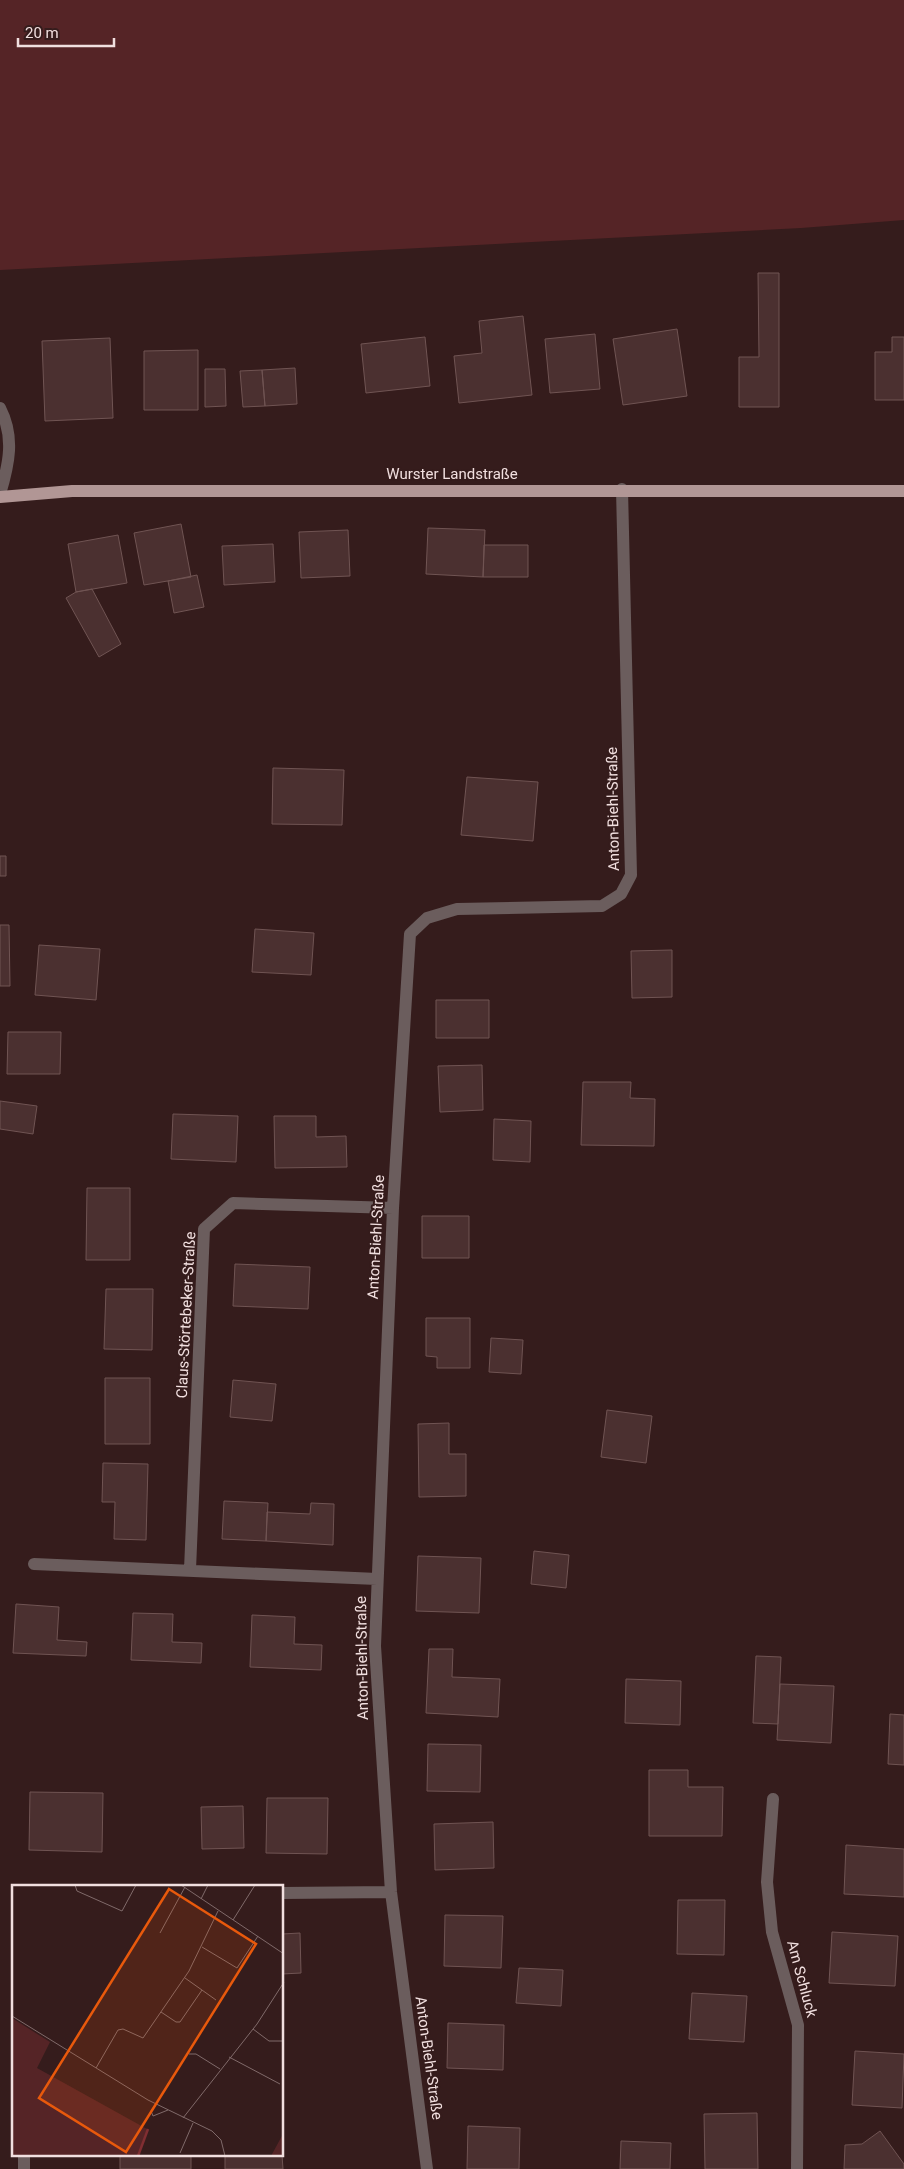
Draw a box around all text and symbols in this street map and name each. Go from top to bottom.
scale bar [18,15,114,47]
text: 20 m [25,24,59,42]
street label: Wurster Landstraße [386,465,518,483]
street label: Anton-Biehl-Straße [603,747,623,871]
street label: Anton-Biehl-Straße [364,1174,388,1300]
street label: Claus-Störtebeker-Straße [173,1231,199,1399]
street label: Anton-Biehl-Straße [352,1596,372,1720]
inset map [12,1885,284,2156]
street label: Am Schluck [783,1938,821,2020]
street label: Anton-Biehl-Straße [411,1995,447,2121]

